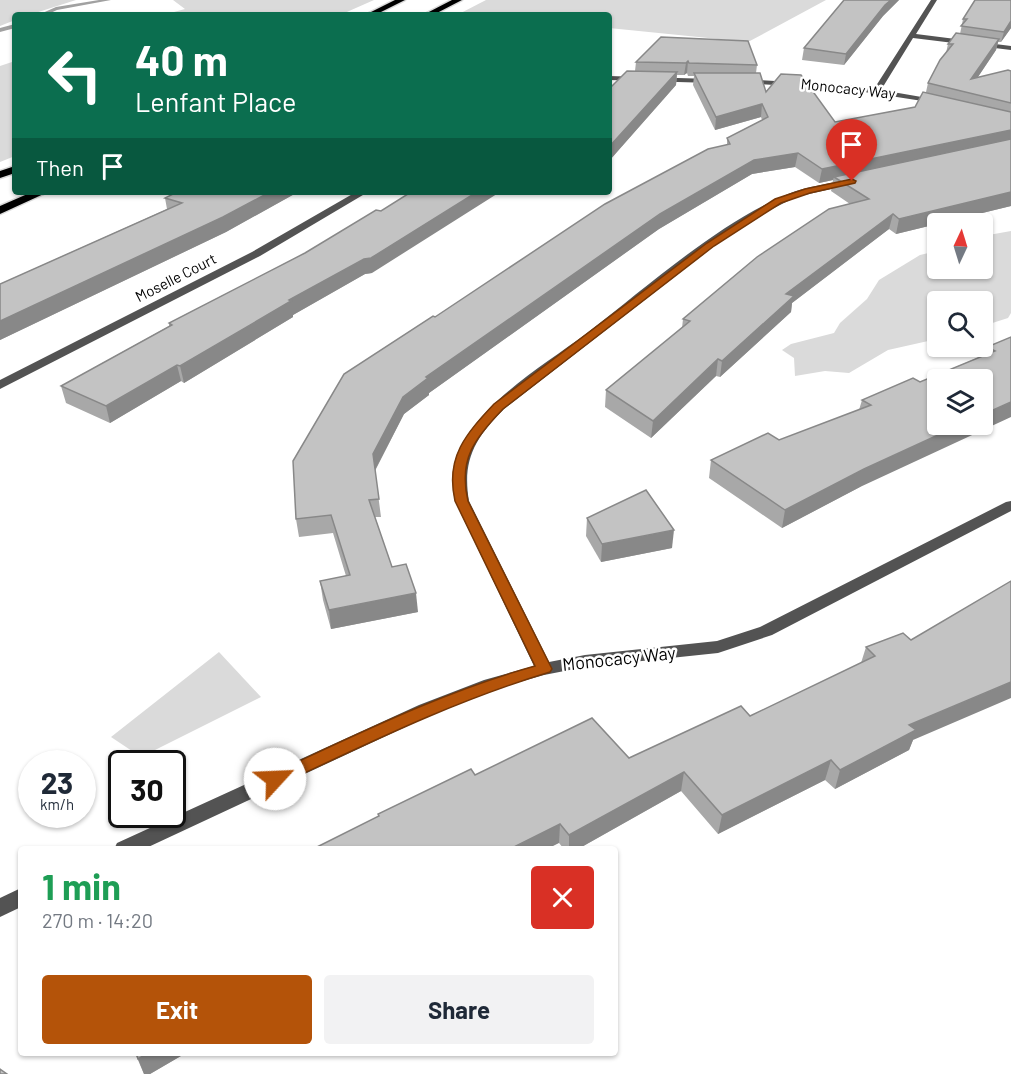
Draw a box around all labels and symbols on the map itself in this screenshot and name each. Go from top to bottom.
street label: Monocacy Way [800,74,896,102]
pin [826,119,877,181]
north arrow [927,213,993,279]
street label: Moselle Court [132,249,219,305]
street label: Monocacy Way [561,641,677,675]
position arrow [243,747,307,811]
speed limit sign: 30 [108,750,186,828]

